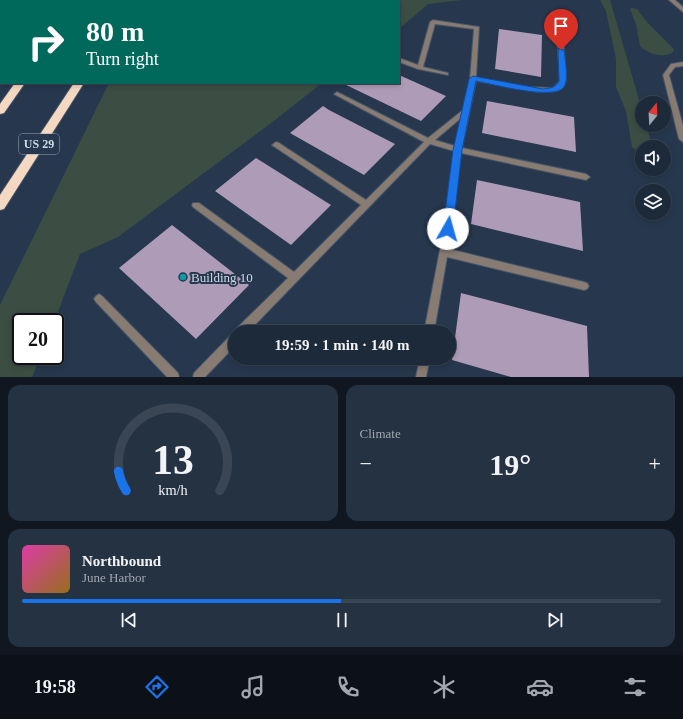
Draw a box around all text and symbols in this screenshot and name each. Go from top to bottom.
pin [544,9,578,50]
icon: arrive [550,15,572,37]
icon: right [20,16,72,68]
text: 80 m [86,16,144,47]
text: Turn right [86,49,159,69]
north arrow [635,96,671,132]
map controls [635,96,671,220]
road number: US 29 [19,134,59,154]
button: sound [635,140,671,176]
button: layers [635,184,671,220]
position arrow [427,208,469,250]
place label: Building 10 [191,270,253,285]
marker: Building 10 [178,272,188,282]
speed limit sign: 20 [12,313,64,365]
text: 19:59 · 1 min · 140 m [275,337,410,353]
text: Climate [360,426,401,441]
text: 13 [152,437,194,483]
text: 19° [489,448,531,481]
text: − [360,451,372,476]
text: + [649,451,661,476]
text: km/h [158,482,187,498]
text: Northbound [82,553,161,569]
text: June Harbor [82,570,146,585]
icon: previous [118,609,140,631]
icon: pause [331,609,353,631]
icon: next [544,609,566,631]
icon: directions [143,673,171,701]
icon: music [239,673,267,701]
icon: phone [334,673,362,701]
icon: climate [430,673,458,701]
icon: car [526,673,554,701]
icon: filters [621,673,649,701]
text: 19:58 [34,677,76,697]

